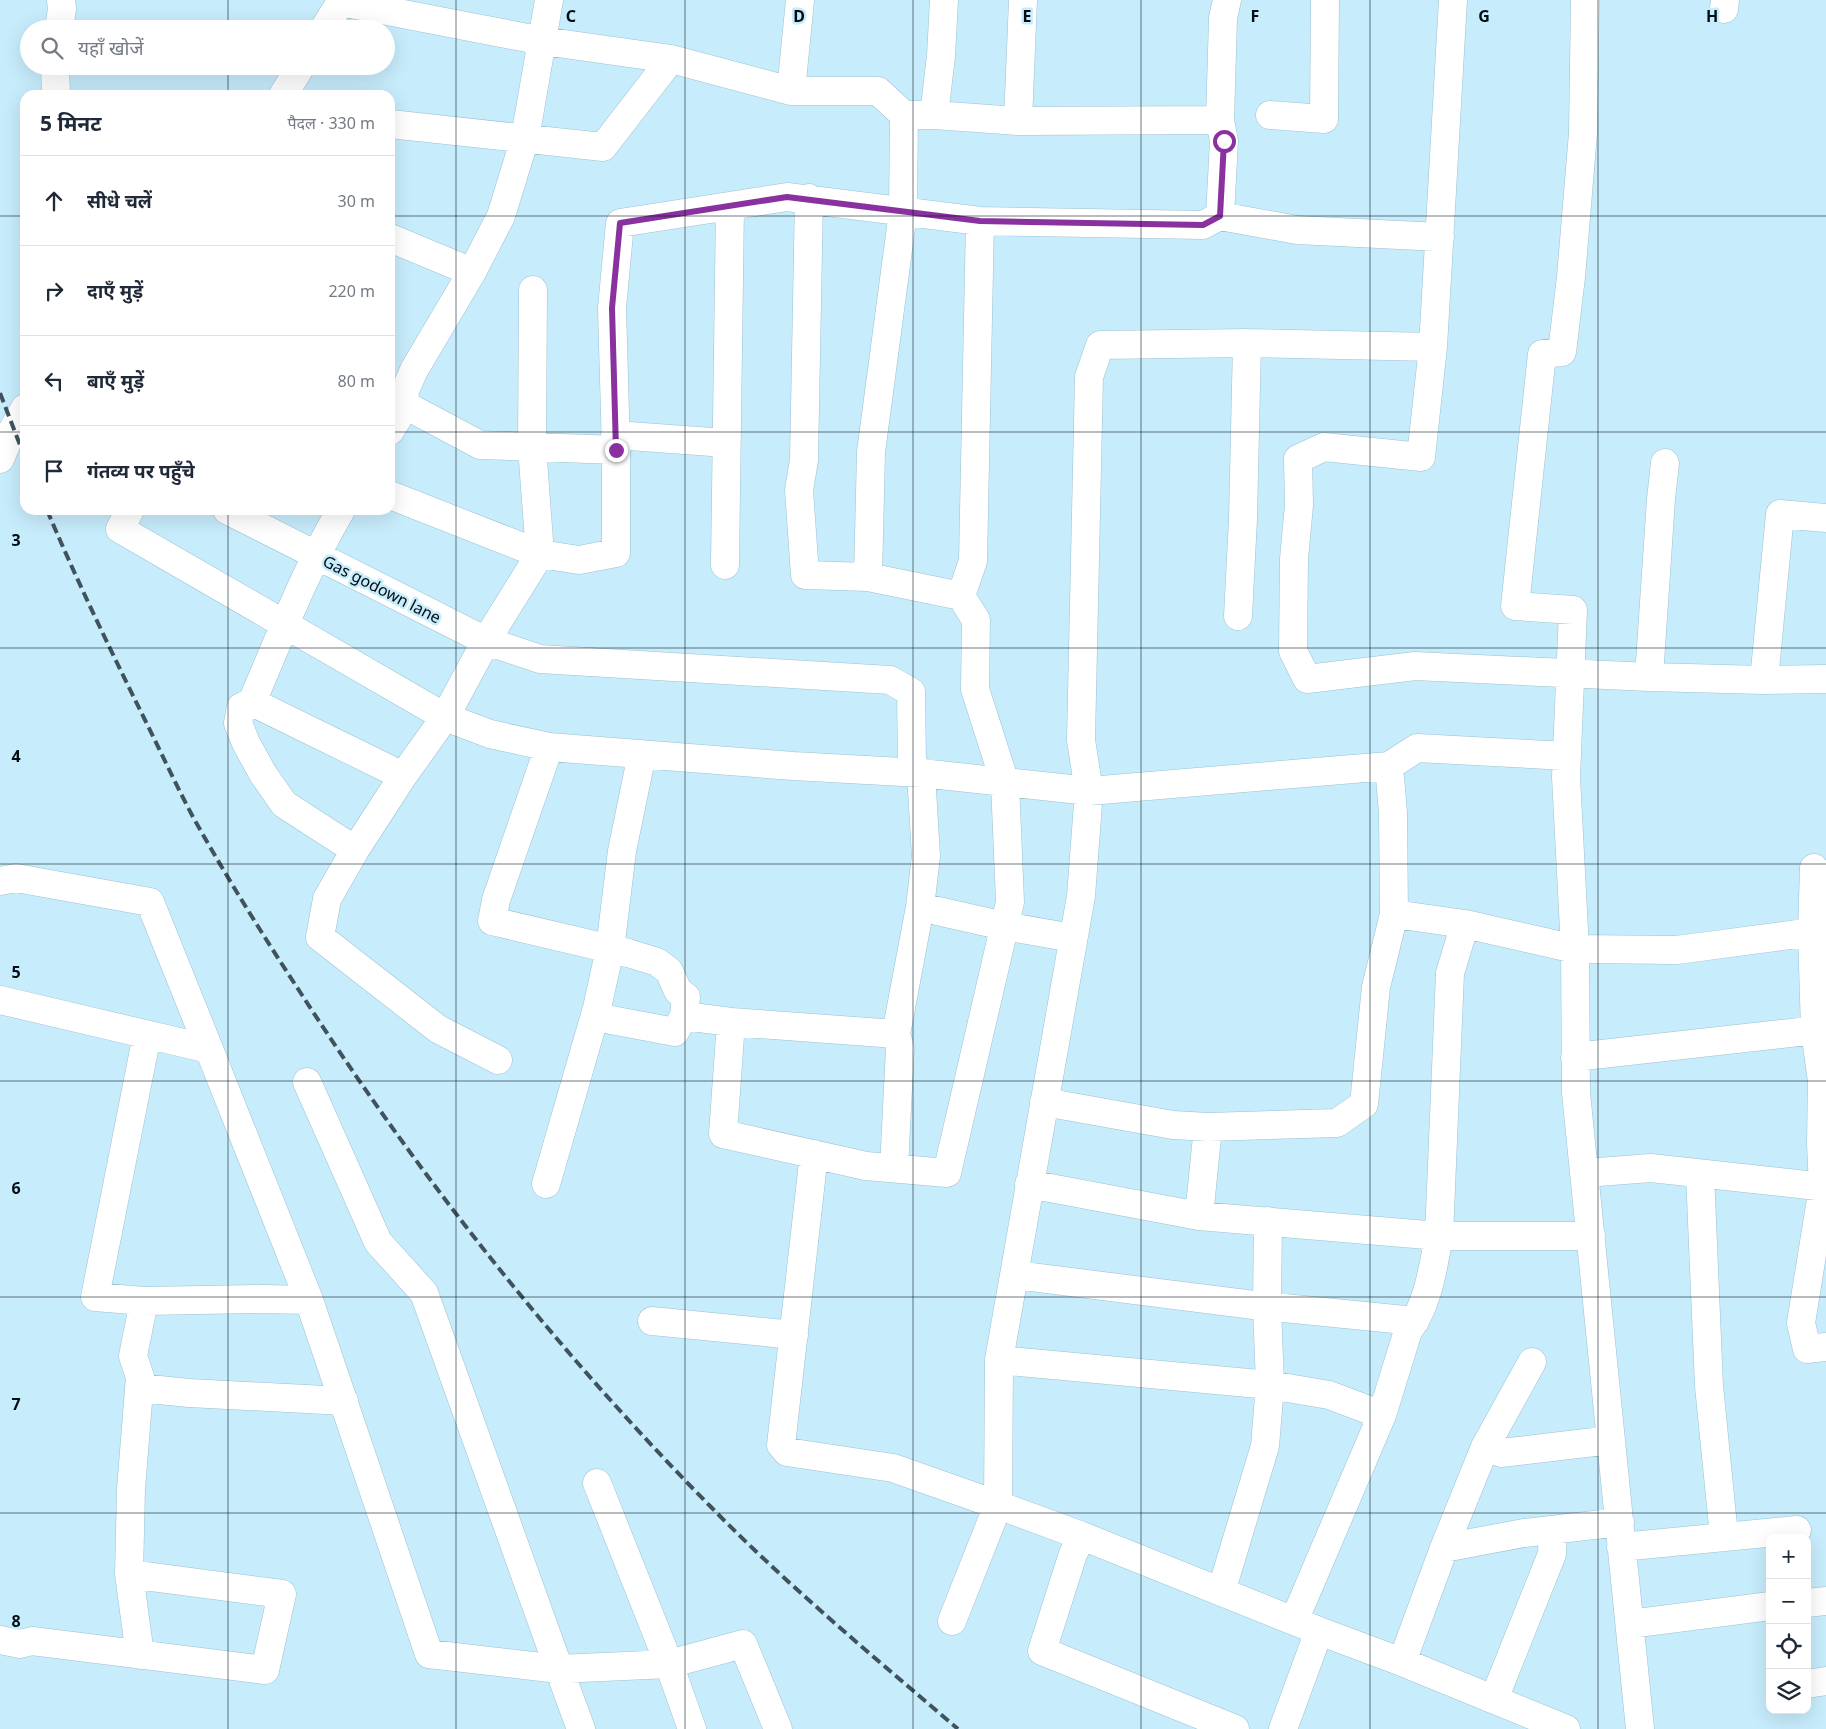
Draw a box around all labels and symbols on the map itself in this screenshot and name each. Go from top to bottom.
text: C [566,5,576,27]
text: D [793,5,805,27]
text: E [1023,5,1032,27]
text: F [1251,5,1259,27]
text: G [1478,5,1490,27]
text: H [1706,5,1718,27]
route start [1213,130,1236,153]
route end [605,439,628,462]
text: 3 [11,529,21,551]
street label: Gas godown lane [319,550,445,628]
text: 4 [11,745,21,767]
text: 5 [11,961,21,983]
text: 6 [11,1177,21,1199]
text: 7 [11,1393,21,1415]
text: 8 [11,1610,21,1632]

